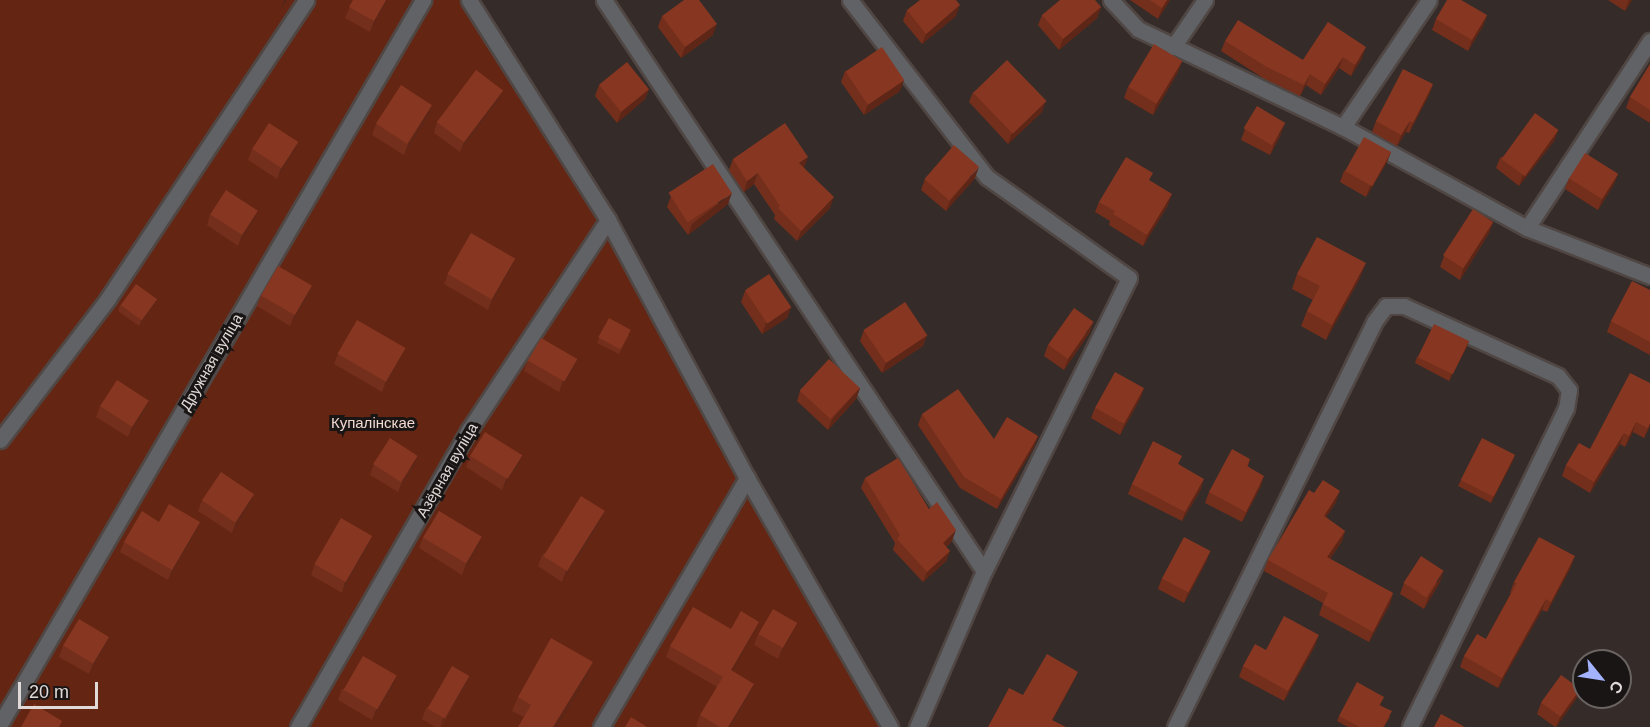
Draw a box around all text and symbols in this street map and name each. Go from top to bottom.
street label: Дружная вуліца [176,310,246,414]
park label: Купалінскае [331,414,415,432]
street label: Азёрная вуліца [413,419,481,521]
north arrow [1572,649,1632,709]
scale bar [21,670,100,708]
text: С [1606,678,1627,697]
text: 20 m [29,682,69,702]

